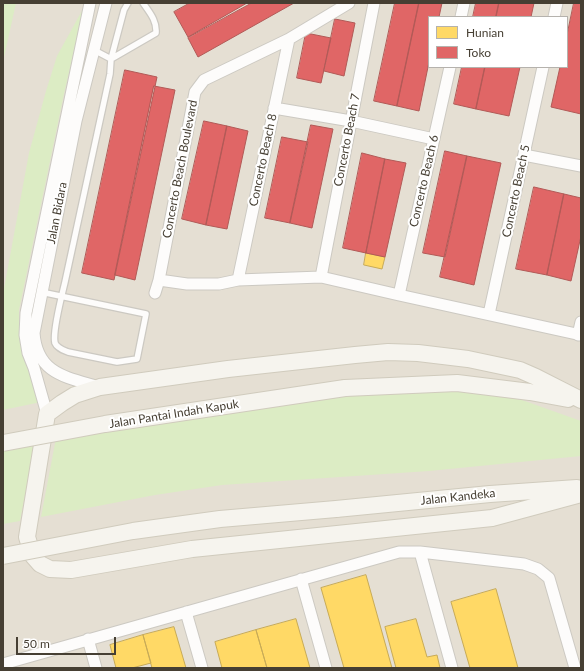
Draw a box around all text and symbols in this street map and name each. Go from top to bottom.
legend [428,16,568,68]
text: Hunian [466,25,504,40]
text: Toko [466,45,491,60]
street label: Concerto Beach 7 [331,92,363,188]
street label: Concerto Beach Boulevard [160,99,200,239]
street label: Concerto Beach 8 [246,112,280,208]
street label: Concerto Beach 6 [406,133,442,229]
street label: Concerto Beach 5 [499,143,533,239]
street label: Jalan Bidara [44,181,70,245]
street label: Jalan Pantai Indah Kapuk [108,397,240,431]
street label: Jalan Kandeka [420,486,496,508]
scale bar [18,629,118,655]
text: 50 m [23,636,50,651]

